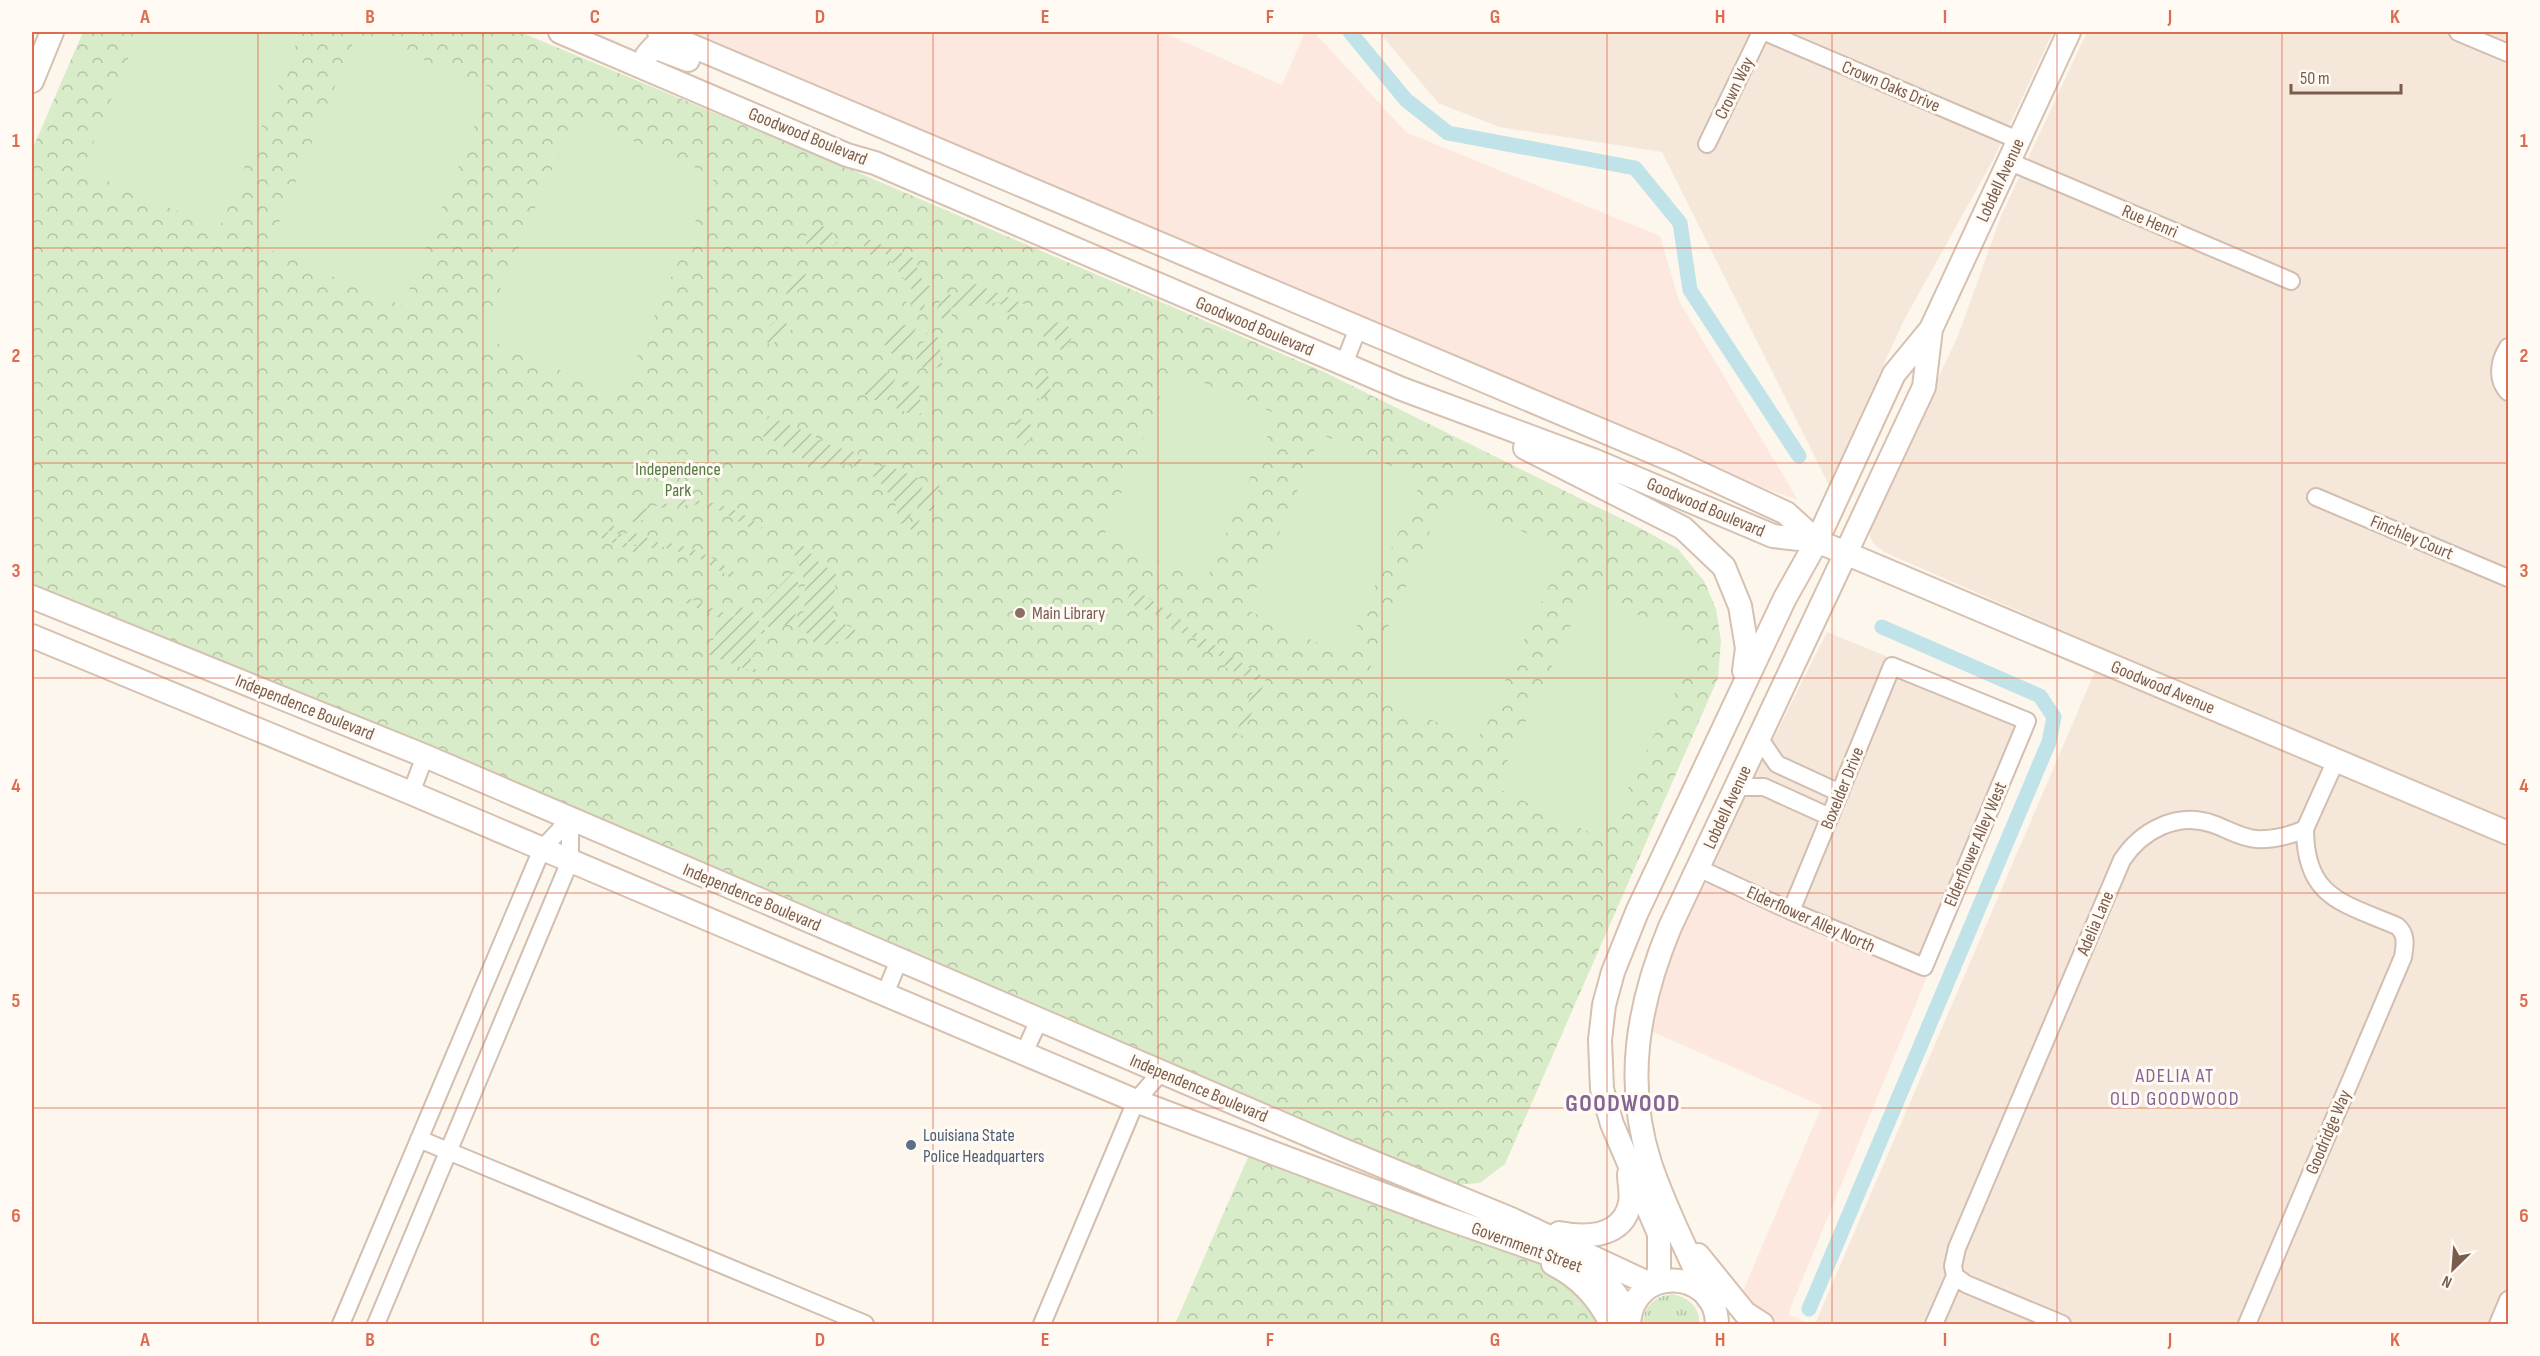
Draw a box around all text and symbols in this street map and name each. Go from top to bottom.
text: A [139,5,150,29]
text: B [365,5,375,29]
text: C [590,5,600,29]
text: D [815,5,825,29]
text: E [1041,5,1049,29]
text: F [1266,5,1274,29]
text: G [1490,5,1500,29]
text: H [1715,5,1725,29]
text: I [1943,5,1947,29]
text: J [2167,5,2172,29]
text: K [2390,5,2400,29]
street label: Crown Way [1710,54,1759,123]
street label: Crown Oaks Drive [1839,56,1943,117]
scale bar [2291,57,2400,95]
text: 50 m [2300,68,2330,89]
street label: Goodwood Boulevard [745,103,870,170]
text: 1 [12,129,20,153]
text: 1 [2520,129,2528,153]
street label: Lobdell Avenue [1972,135,2029,225]
street label: Rue Henri [2119,200,2181,243]
street label: Goodwood Boulevard [1193,292,1317,361]
text: 2 [12,344,20,368]
text: 2 [2520,344,2528,368]
park label: Independence Park [635,459,721,501]
street label: Goodwood Boulevard [1644,473,1768,542]
street label: Finchley Court [2367,511,2457,564]
text: 3 [12,559,21,583]
text: 3 [2520,559,2529,583]
place label: Main Library [1032,603,1105,624]
marker: Main Library [1013,606,1027,620]
street label: Goodwood Avenue [2108,656,2218,719]
street label: Independence Boulevard [232,670,377,745]
street label: Boxelder Drive [1817,744,1868,832]
street label: Lobdell Avenue [1699,762,1756,852]
text: 4 [11,774,21,798]
text: 4 [2519,774,2529,798]
street label: Elderflower Alley West [1940,778,2011,910]
street label: Independence Boulevard [680,859,824,936]
street label: Elderflower Alley North [1743,882,1878,957]
street label: Adelia Lane [2072,888,2118,959]
text: 5 [12,989,21,1013]
text: 5 [2520,989,2529,1013]
street label: Independence Boulevard [1127,1050,1271,1127]
district label: ADELIA AT OLD GOODWOOD [2110,1064,2240,1111]
street label: Goodridge Way [2301,1087,2356,1178]
district label: GOODWOOD [1565,1089,1681,1118]
place label: Louisiana State Police Headquarters [923,1125,1044,1167]
marker: Louisiana State Police Headquarters [904,1138,918,1152]
text: 6 [11,1204,21,1228]
text: 6 [2519,1204,2529,1228]
street label: Government Street [1469,1218,1586,1277]
north arrow [2423,1239,2483,1299]
text: N [2439,1271,2455,1292]
text: A [139,1328,150,1352]
text: B [365,1328,375,1352]
text: C [590,1328,600,1352]
text: D [815,1328,825,1352]
text: E [1041,1328,1049,1352]
text: F [1266,1328,1274,1352]
text: G [1490,1328,1500,1352]
text: H [1715,1328,1725,1352]
text: I [1943,1328,1947,1352]
text: J [2167,1328,2172,1352]
text: K [2390,1328,2400,1352]

